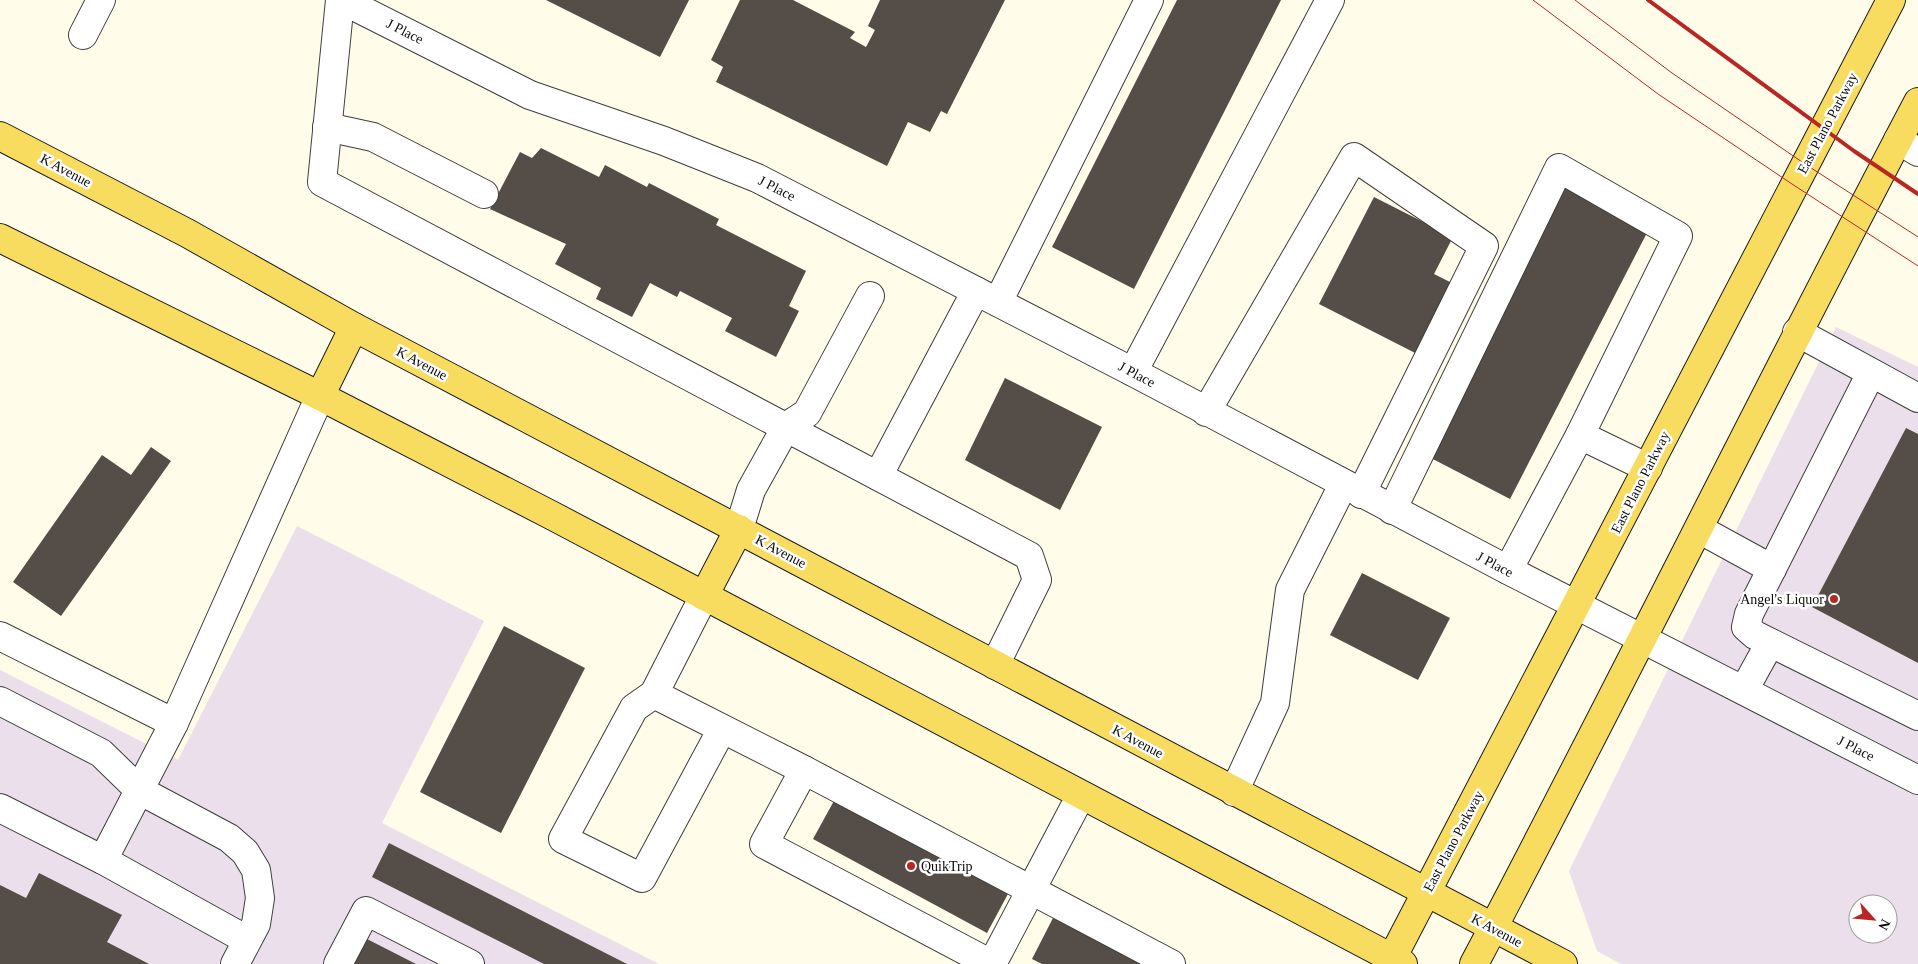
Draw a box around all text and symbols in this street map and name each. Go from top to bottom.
street label: J Place [384,16,426,47]
street label: East Plano Parkway [1795,70,1860,176]
street label: K Avenue [38,151,94,190]
street label: J Place [756,173,798,204]
street label: K Avenue [394,344,450,383]
street label: J Place [1116,359,1158,390]
street label: East Plano Parkway [1608,429,1673,536]
street label: K Avenue [753,532,809,571]
street label: J Place [1474,549,1516,580]
place label: Angel's Liquor [1740,592,1824,607]
marker: Angel's Liquor [1828,593,1840,605]
street label: K Avenue [1110,722,1166,761]
street label: J Place [1835,733,1877,764]
street label: East Plano Parkway [1421,788,1486,894]
place label: QuikTrip [921,859,973,874]
marker: QuikTrip [905,860,917,872]
north arrow [1848,894,1898,944]
street label: K Avenue [1469,911,1525,950]
text: N [1875,917,1893,933]

